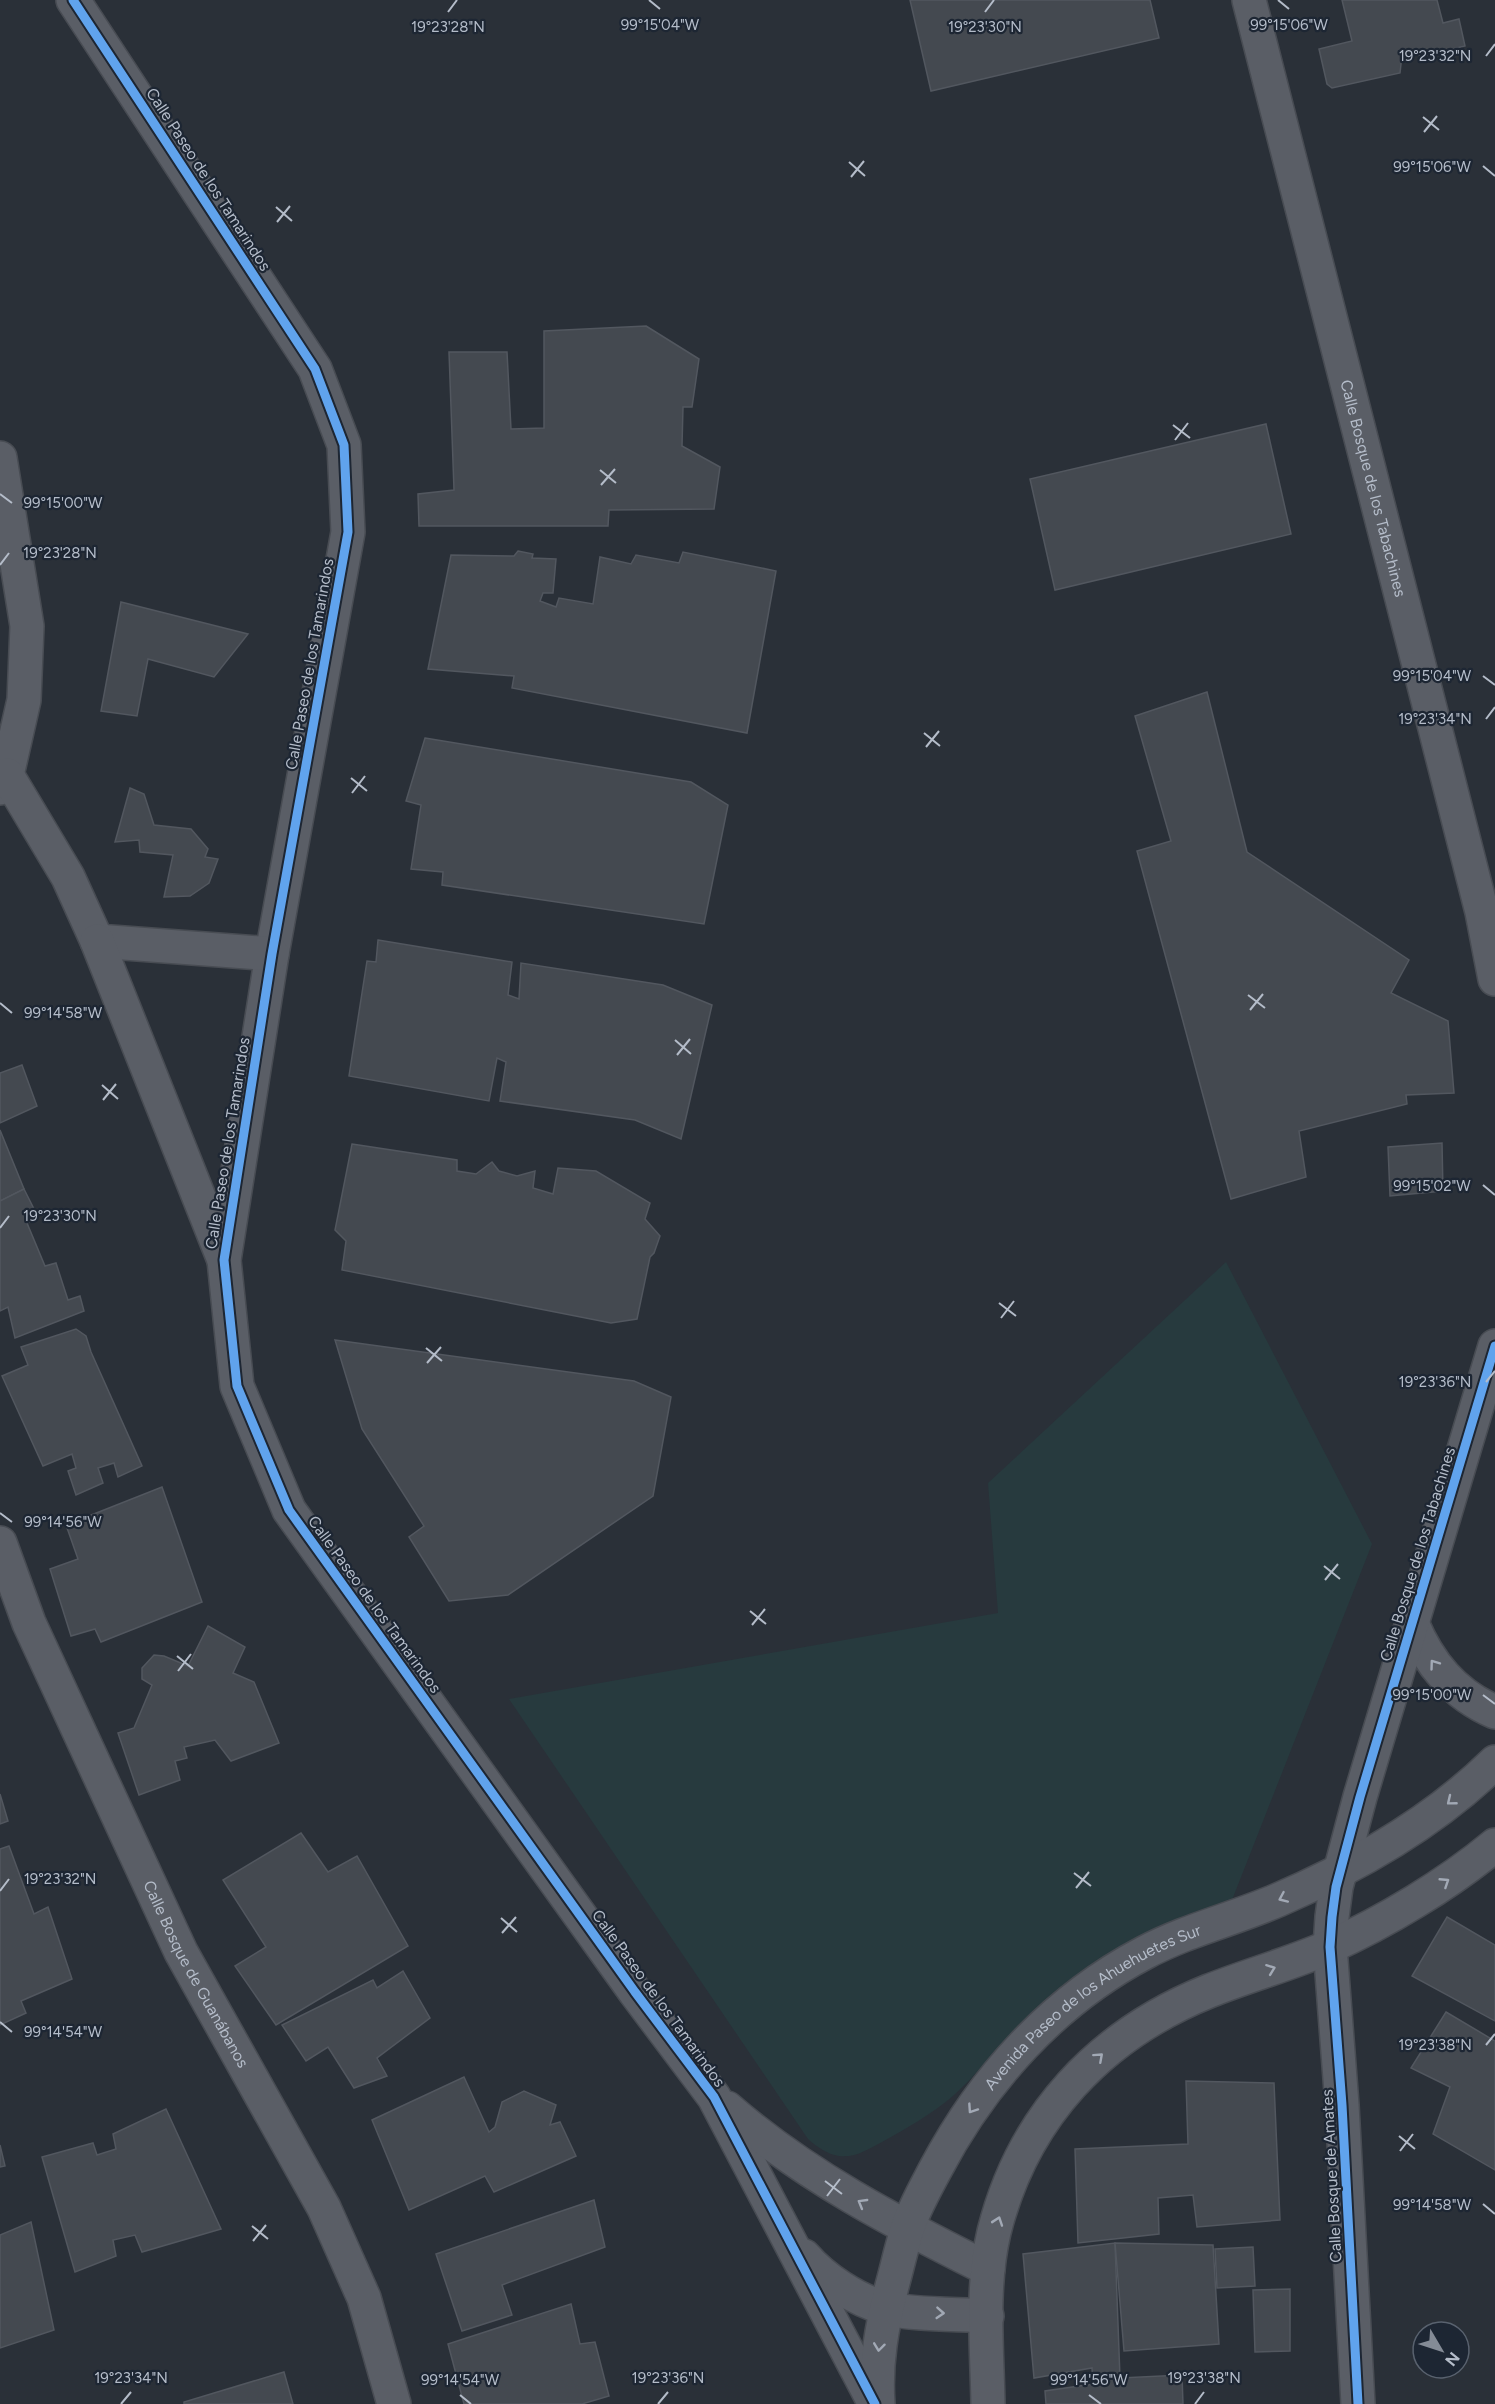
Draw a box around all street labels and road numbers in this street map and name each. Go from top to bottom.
street label: Calle Paseo de los Tamarindos [142,84,275,274]
street label: Calle Bosque de los Tabachines [1336,378,1410,599]
street label: Calle Paseo de los Tamarindos [282,557,337,771]
street label: Calle Paseo de los Tamarindos [201,1036,254,1250]
street label: Calle Bosque de los Tabachines [1376,1445,1459,1664]
street label: Calle Paseo de los Tamarindos [304,1512,445,1697]
street label: Calle Bosque de Guanábanos [139,1878,253,2071]
street label: Calle Paseo de los Tamarindos [588,1906,729,2091]
street label: Avenida Paseo de los Ahuehuetes Sur [980,1920,1204,2094]
street label: Calle Bosque de Amates [1317,2089,1346,2263]

